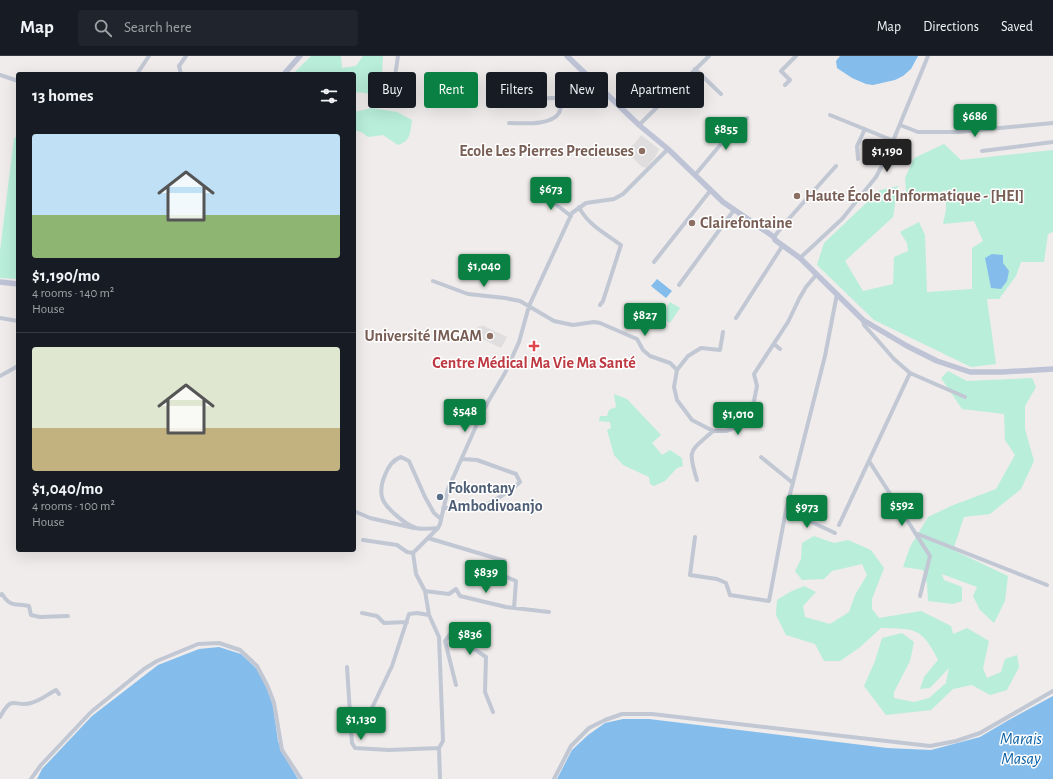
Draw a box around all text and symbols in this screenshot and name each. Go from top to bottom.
search box [78,10,358,46]
icon: search [92,17,114,39]
text: Map [20,18,54,37]
text: Search here [124,20,192,35]
text: Map [877,20,901,34]
text: Directions [923,20,979,34]
text: Saved [1001,20,1033,34]
chip: Buy [368,72,416,108]
chip: Rent [424,72,478,108]
chip: Filters [486,72,547,108]
chip: New [555,72,608,108]
chip: Apartment [616,72,704,108]
icon: filters [318,85,340,107]
text: 13 homes [32,87,94,104]
pin: $686 [951,104,999,138]
text: $686 [963,110,987,123]
pin: $855 [702,117,750,151]
text: $855 [714,123,738,136]
pin: $1,190 [854,139,920,173]
place label: Ecole Les Pierres Precieuses [459,143,634,159]
text: $1,190 [871,145,903,158]
marker: Ecole Les Pierres Precieuses [637,146,647,156]
icon: home [150,160,222,232]
pin: $673 [527,177,575,211]
text: $673 [539,183,563,196]
place label: Haute École d'Informatique - [HEI] [805,185,1024,204]
marker: Haute École d'Informatique - [HEI] [792,191,802,201]
place label: Clairefontaine [700,215,793,231]
marker: Clairefontaine [687,218,697,228]
pin: $1,040 [451,254,517,288]
text: $1,040 [467,260,501,273]
text: $1,190/mo [32,267,100,284]
text: 4 rooms · 140 m² [32,287,114,300]
text: House [32,303,64,316]
pin: $827 [621,303,669,337]
text: $827 [633,309,657,322]
place label: Université IMGAM [365,328,482,344]
marker: Université IMGAM [485,331,495,341]
marker: Centre Médical Ma Vie Ma Santé [528,340,540,352]
place label: Centre Médical Ma Vie Ma Santé [432,355,636,371]
icon: home [150,373,222,445]
pin: $548 [441,399,489,433]
pin: $1,010 [705,402,771,436]
text: $548 [453,405,477,418]
text: $1,010 [722,408,754,421]
text: $1,040/mo [32,480,103,497]
place label: Fokontany Ambodivoanjo [448,480,543,515]
marker: Fokontany Ambodivoanjo [435,492,445,502]
pin: $592 [878,493,926,527]
pin: $973 [783,495,831,529]
text: $592 [890,499,914,512]
text: 4 rooms · 100 m² [32,500,115,513]
text: $973 [795,501,819,514]
text: House [32,516,64,529]
pin: $839 [462,560,510,594]
text: $839 [474,566,498,579]
pin: $836 [446,622,494,656]
text: $836 [458,628,482,641]
pin: $1,130 [328,707,394,741]
text: $1,130 [346,713,376,726]
water label: Marais Masay [1000,730,1043,767]

